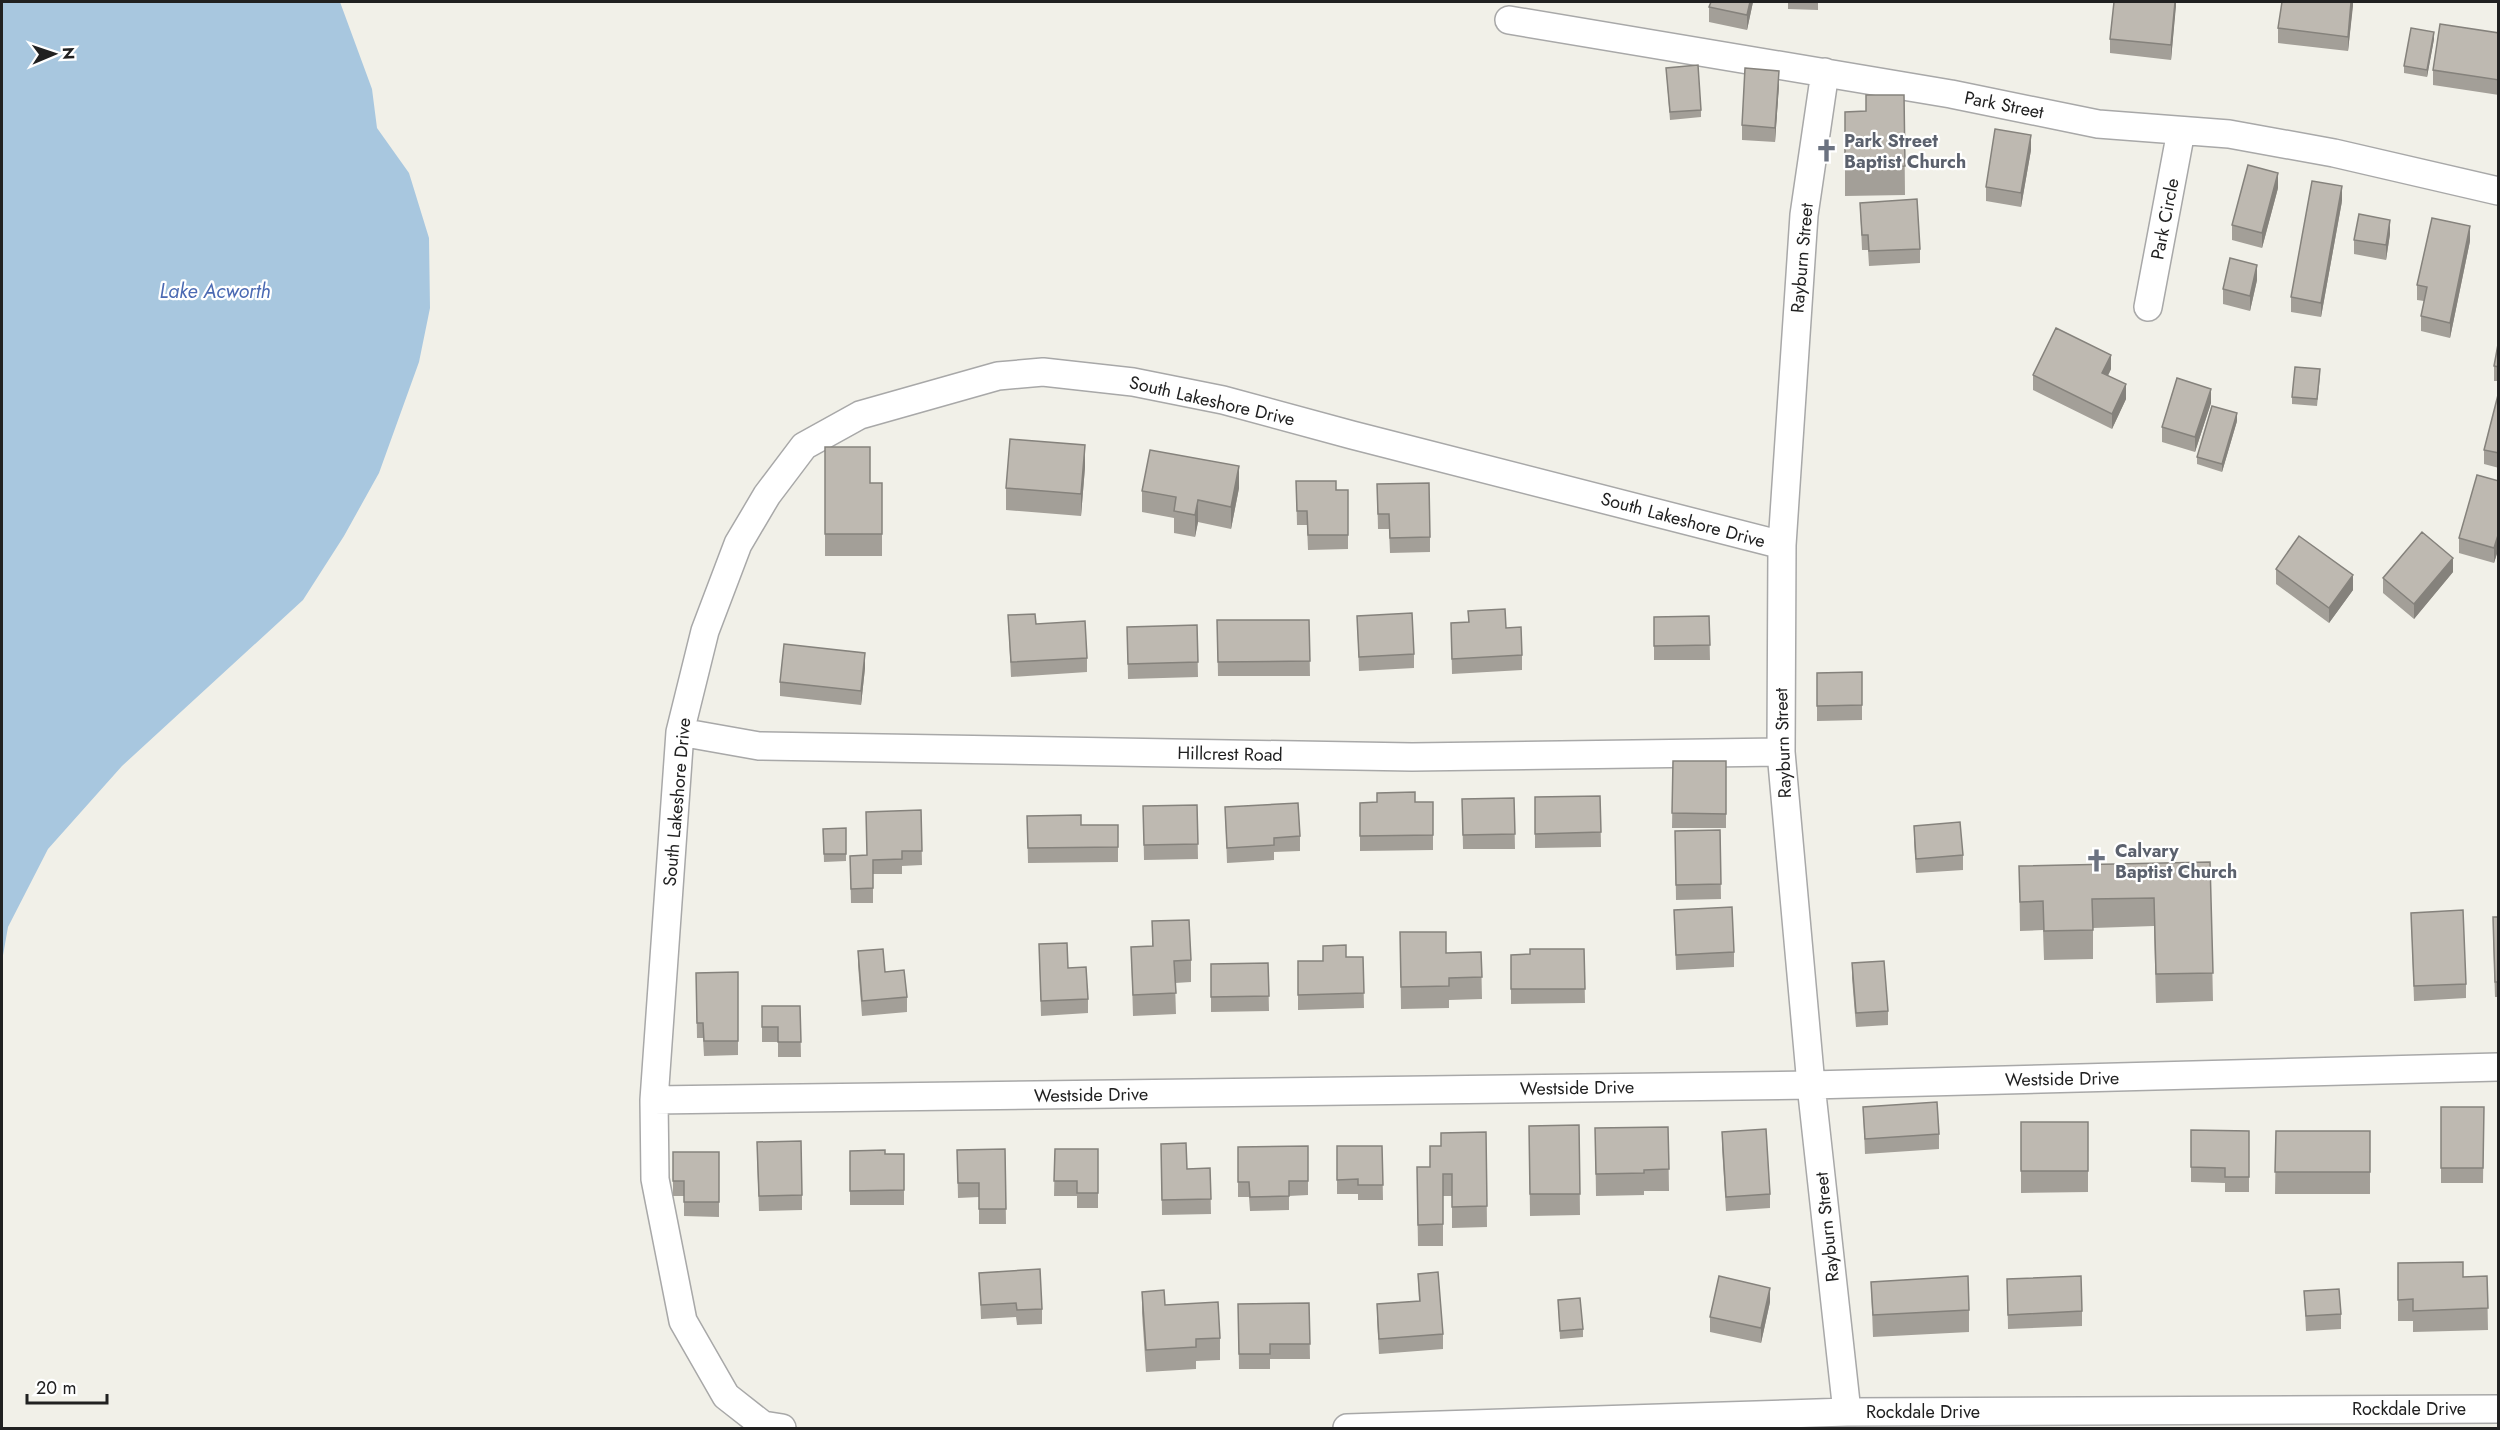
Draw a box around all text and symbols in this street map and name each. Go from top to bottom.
north arrow [24,24,84,84]
text: N [57,47,80,60]
street label: Park Street [1962,85,2047,126]
place label: Park Street Baptist Church [1844,128,1966,175]
church icon: Park Street Baptist Church [1813,138,1839,164]
street label: Park Circle [2144,176,2186,262]
street label: Rayburn Street [1784,201,1820,314]
water label: Lake Acworth [159,277,271,306]
street label: South Lakeshore Drive [1127,369,1297,433]
street label: South Lakeshore Drive [1598,486,1768,554]
street label: Rayburn Street [1768,687,1798,799]
street label: South Lakeshore Drive [657,717,697,887]
street label: Hillcrest Road [1177,740,1283,768]
place label: Calvary Baptist Church [2115,838,2237,885]
church icon: Calvary Baptist Church [2084,848,2110,874]
street label: Westside Drive [2005,1065,2119,1093]
street label: Westside Drive [1520,1074,1634,1102]
street label: Westside Drive [1034,1081,1148,1109]
street label: Rayburn Street [1808,1170,1846,1283]
scale bar [27,1367,106,1405]
text: 20 m [36,1375,76,1401]
street label: Rockdale Drive [2352,1396,2466,1422]
street label: Rockdale Drive [1866,1399,1980,1425]

